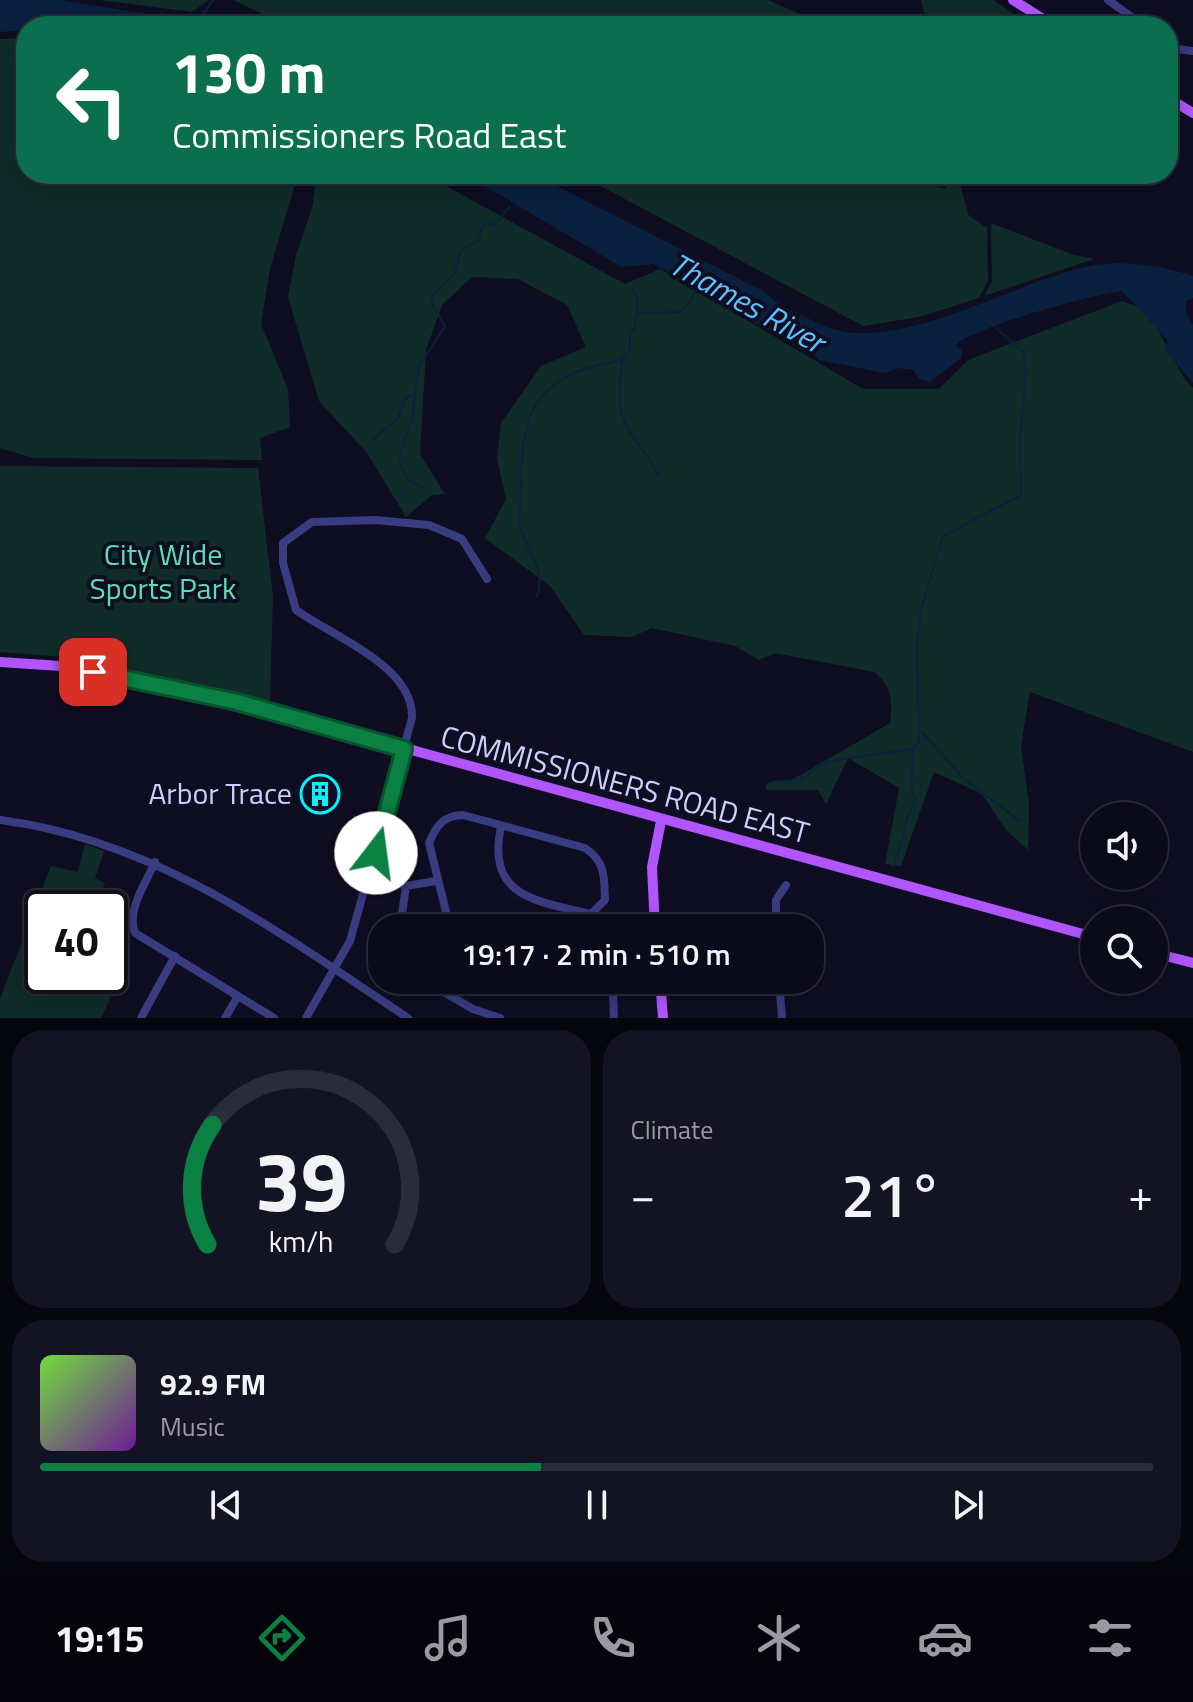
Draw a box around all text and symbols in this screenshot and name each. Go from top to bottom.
text: 130 m [172,30,325,115]
icon: left [40,48,144,152]
text: Commissioners Road East [172,107,567,162]
water label: Thames River [661,240,837,366]
park label: City Wide Sports Park [90,531,236,611]
pin [59,638,127,706]
icon: arrive [71,650,115,694]
street label: COMMISSIONERS ROAD EAST [436,713,815,855]
place label: Arbor Trace [148,770,292,816]
building icon: Arbor Trace [299,773,341,815]
map controls [1080,802,1168,994]
button: sound [1080,802,1168,890]
position arrow [334,811,418,895]
speed limit sign: 40 [24,890,128,994]
button: search [1080,906,1168,994]
text: 19:17 · 2 min · 510 m [461,931,731,977]
text: Climate [631,1110,713,1149]
text: 39 [255,1117,348,1243]
text: 21° [841,1149,942,1240]
text: − [631,1161,655,1228]
text: + [1128,1161,1153,1228]
text: km/h [269,1220,334,1263]
text: 92.9 FM [160,1361,266,1407]
text: Music [160,1407,225,1446]
icon: previous [204,1483,248,1527]
icon: pause [575,1483,619,1527]
icon: next [946,1483,990,1527]
icon: directions [254,1610,310,1666]
icon: music [420,1610,476,1666]
icon: phone [585,1610,641,1666]
icon: climate [751,1610,807,1666]
icon: car [917,1610,973,1666]
icon: filters [1082,1610,1138,1666]
text: 19:15 [55,1611,145,1666]

